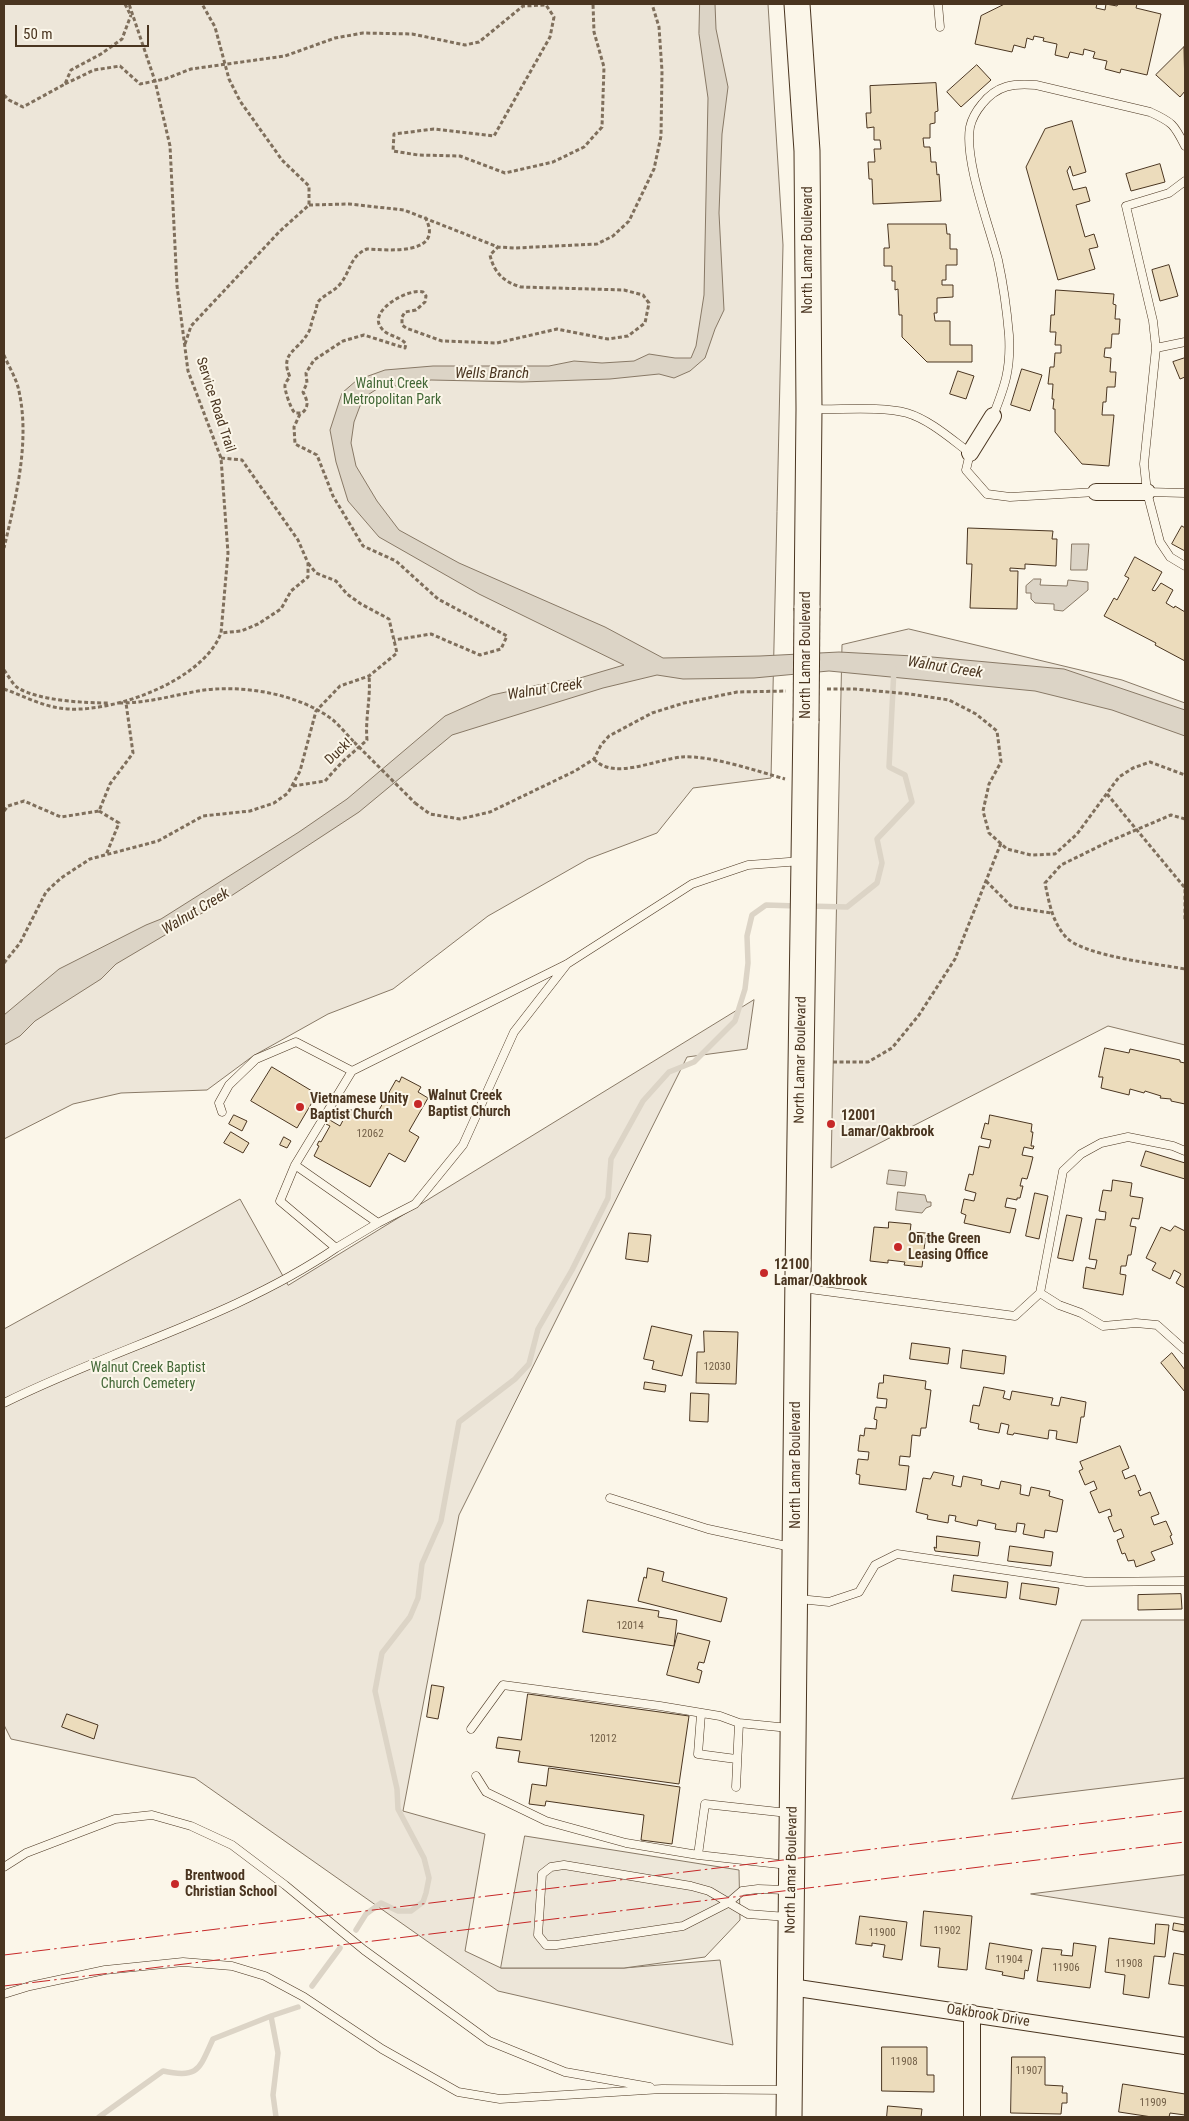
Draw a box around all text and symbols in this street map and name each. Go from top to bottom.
scale bar [18,15,151,47]
text: 50 m [23,25,53,43]
street label: North Lamar Boulevard [800,186,816,314]
street label: Service Road Trail [192,355,238,455]
water label: Wells Branch [455,365,529,383]
park label: Walnut Creek Metropolitan Park [343,376,441,408]
street label: North Lamar Boulevard [798,591,814,719]
water label: Walnut Creek [906,653,984,683]
water label: Walnut Creek [506,675,584,705]
street label: Duck! [322,735,356,769]
water label: Walnut Creek [159,885,233,939]
street label: North Lamar Boulevard [791,996,811,1124]
place label: Walnut Creek Baptist Church [428,1088,511,1120]
place label: Vietnamese Unity Baptist Church [310,1091,408,1124]
marker: Walnut Creek Baptist Church [412,1098,424,1110]
marker: Vietnamese Unity Baptist Church [294,1101,306,1113]
place label: 12001 Lamar/Oakbrook [841,1108,934,1140]
marker: 12001 Lamar/Oakbrook [825,1118,837,1130]
house number: 12062 [356,1127,384,1141]
place label: On the Green Leasing Office [908,1231,988,1264]
marker: On the Green Leasing Office [892,1241,904,1253]
place label: 12100 Lamar/Oakbrook [774,1257,867,1290]
marker: 12100 Lamar/Oakbrook [758,1267,770,1279]
park label: Walnut Creek Baptist Church Cemetery [90,1360,206,1392]
house number: 12030 [703,1360,731,1374]
street label: North Lamar Boulevard [788,1401,804,1529]
house number: 12014 [616,1619,644,1633]
house number: 12012 [589,1732,617,1746]
street label: North Lamar Boulevard [782,1806,802,1934]
place label: Brentwood Christian School [185,1868,277,1900]
marker: Brentwood Christian School [169,1878,181,1890]
house number: 11902 [933,1924,961,1938]
house number: 11900 [868,1926,896,1940]
house number: 11904 [995,1953,1023,1967]
house number: 11908 [1115,1957,1143,1971]
house number: 11906 [1052,1961,1080,1975]
street label: Oakbrook Drive [945,2001,1031,2031]
house number: 11908 [890,2055,918,2069]
house number: 11907 [1015,2064,1043,2078]
house number: 11909 [1139,2096,1167,2110]

